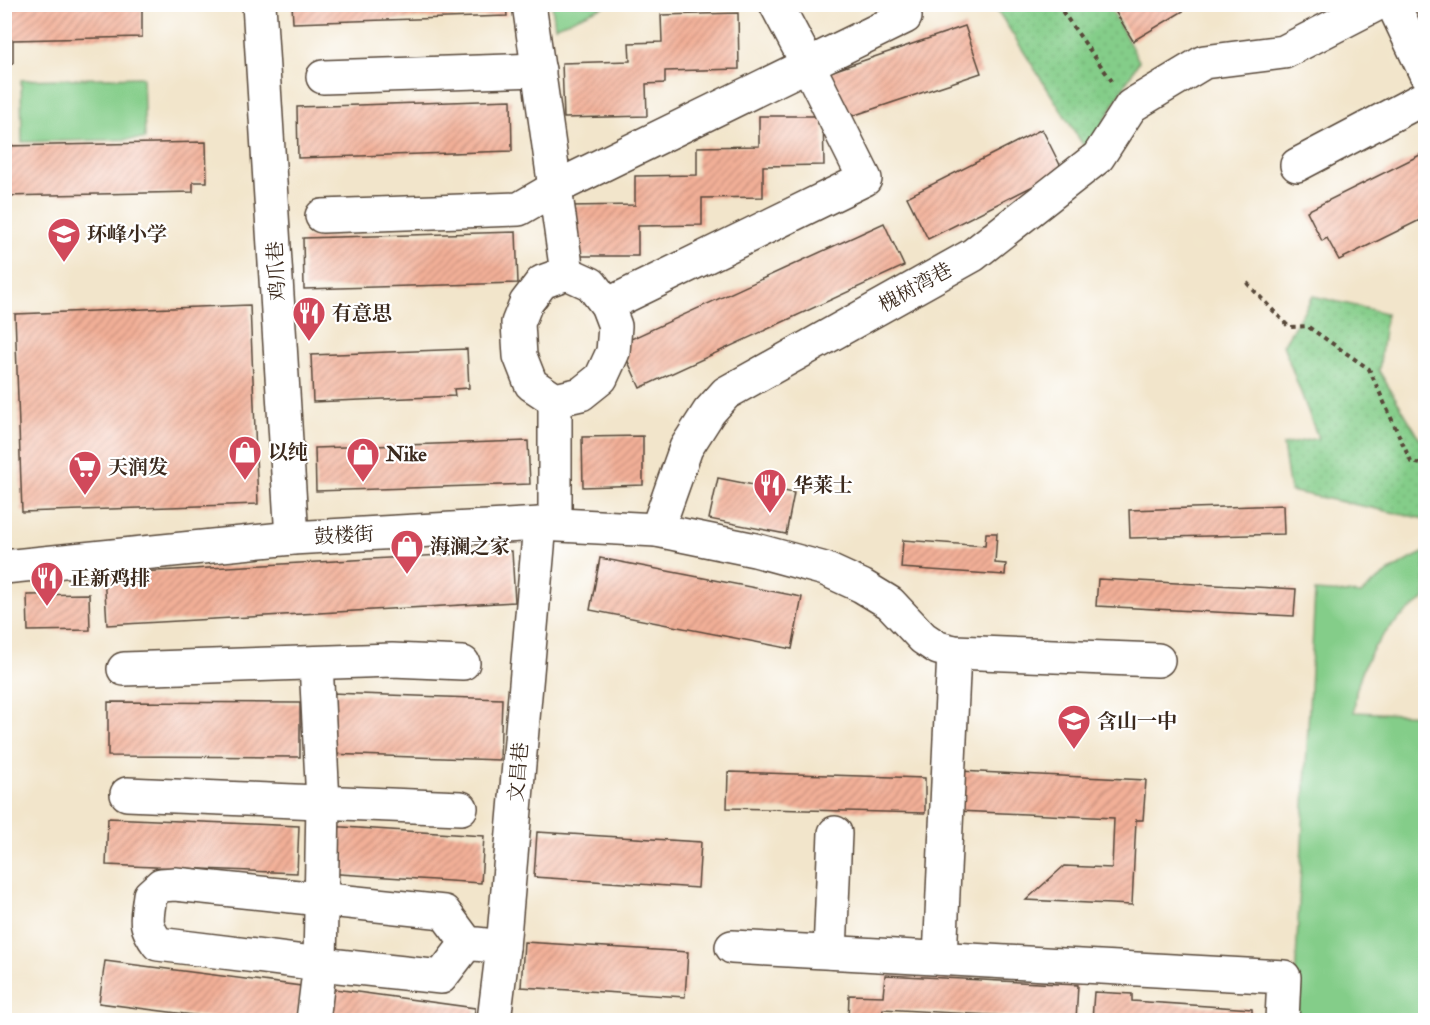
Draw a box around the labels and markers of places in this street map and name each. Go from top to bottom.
school or university icon: 环峰小学 [46,216,82,263]
place label: 环峰小学 [87,222,167,247]
restaurant icon: 有意思 [291,295,327,342]
place label: 有意思 [332,301,392,326]
shop icon: 以纯 [227,434,263,481]
shop icon: Nike [345,436,381,483]
place label: 以纯 [268,440,308,465]
place label: Nike [385,442,427,467]
supermarket icon: 天润发 [67,449,103,496]
place label: 天润发 [108,455,168,480]
restaurant icon: 华莱士 [752,467,788,514]
place label: 华莱士 [793,473,853,498]
shop icon: 海澜之家 [389,528,425,575]
place label: 海澜之家 [430,534,510,559]
restaurant icon: 正新鸡排 [29,560,65,607]
place label: 正新鸡排 [70,566,150,591]
school or university icon: 含山一中 [1056,703,1092,750]
place label: 含山一中 [1097,709,1177,734]

